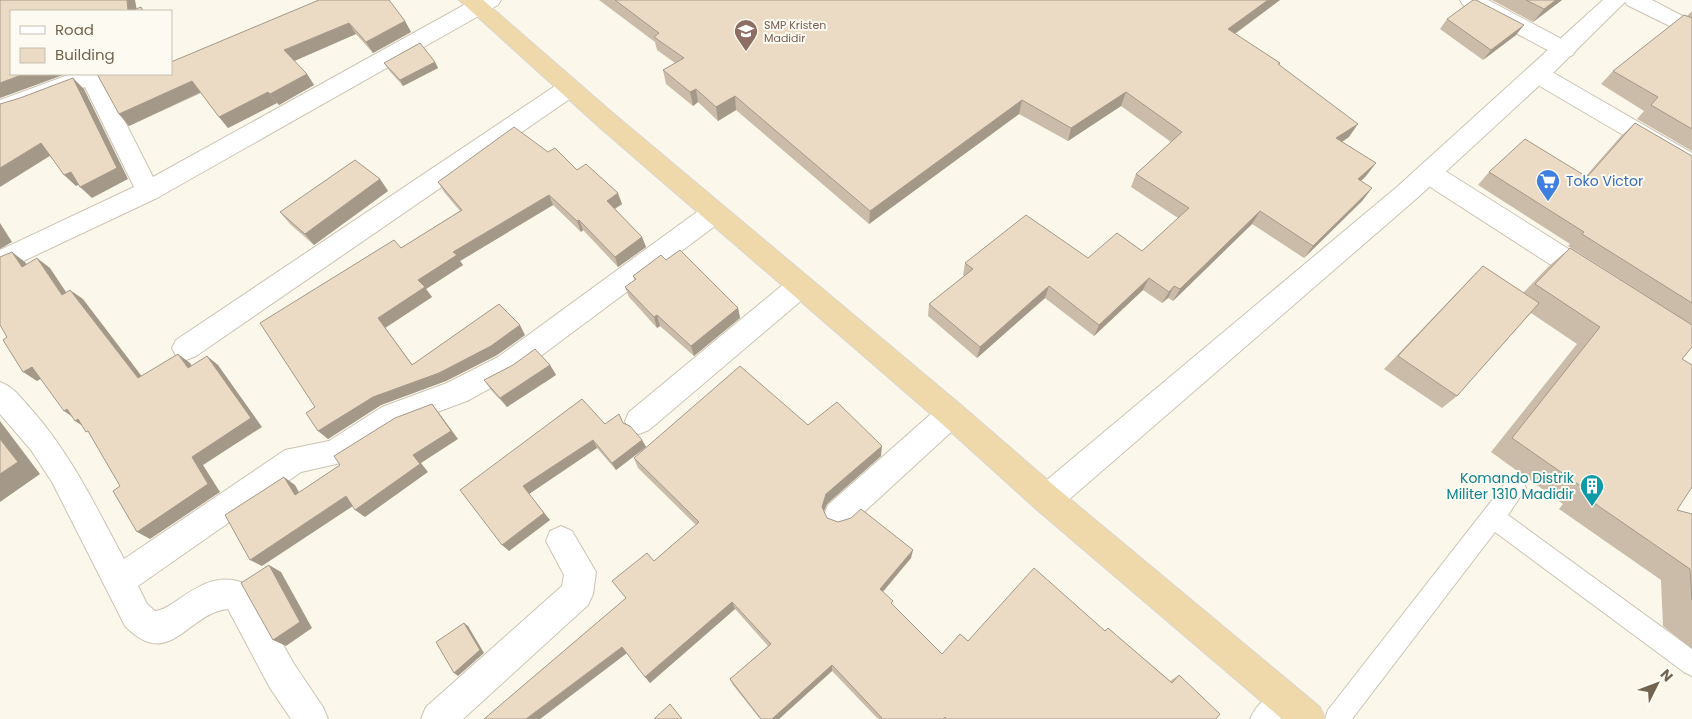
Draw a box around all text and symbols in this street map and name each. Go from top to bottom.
legend [10,10,172,75]
place label: SMP Kristen Madidir [764,17,826,46]
school or university icon: SMP Kristen Madidir [733,18,759,52]
text: Road [55,19,94,40]
text: Building [55,44,115,65]
supermarket icon: Toko Victor [1535,168,1561,202]
place label: Toko Victor [1566,171,1643,191]
place label: Komando Distrik Militer 1310 Madidir [1447,468,1575,504]
building icon: Komando Distrik Militer 1310 Madidir [1579,473,1605,507]
north arrow [1632,659,1682,709]
text: N [1656,665,1678,686]

